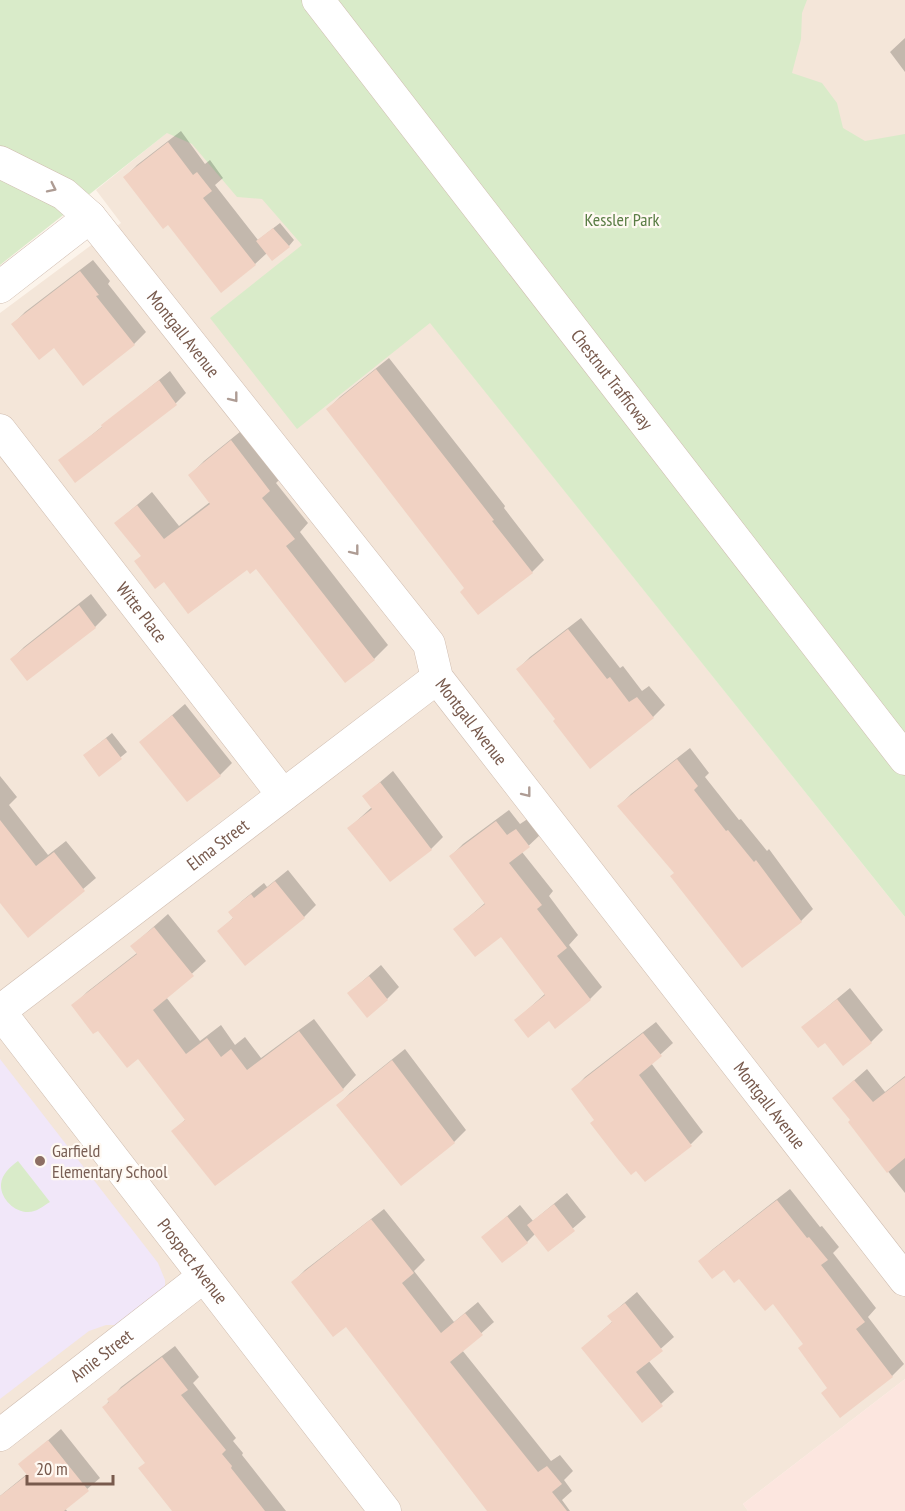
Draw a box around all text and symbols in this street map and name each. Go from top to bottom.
one-way arrow [46,181,57,193]
park label: Kessler Park [585,208,659,231]
street label: Montgall Avenue [142,286,225,382]
street label: Chestnut Trafficway [566,325,658,434]
one-way arrow [227,392,238,403]
one-way arrow [348,544,359,555]
street label: Witte Place [111,577,173,647]
street label: Montgall Avenue [430,673,513,770]
one-way arrow [520,787,531,798]
street label: Elma Street [182,814,253,875]
street label: Montgall Avenue [729,1057,811,1153]
place label: Garfield Elementary School [52,1139,168,1183]
marker: Garfield Elementary School [33,1154,47,1168]
street label: Prospect Avenue [153,1214,233,1308]
street label: Amie Street [66,1324,137,1387]
scale bar [27,1448,112,1486]
text: 20 m [36,1457,68,1480]

